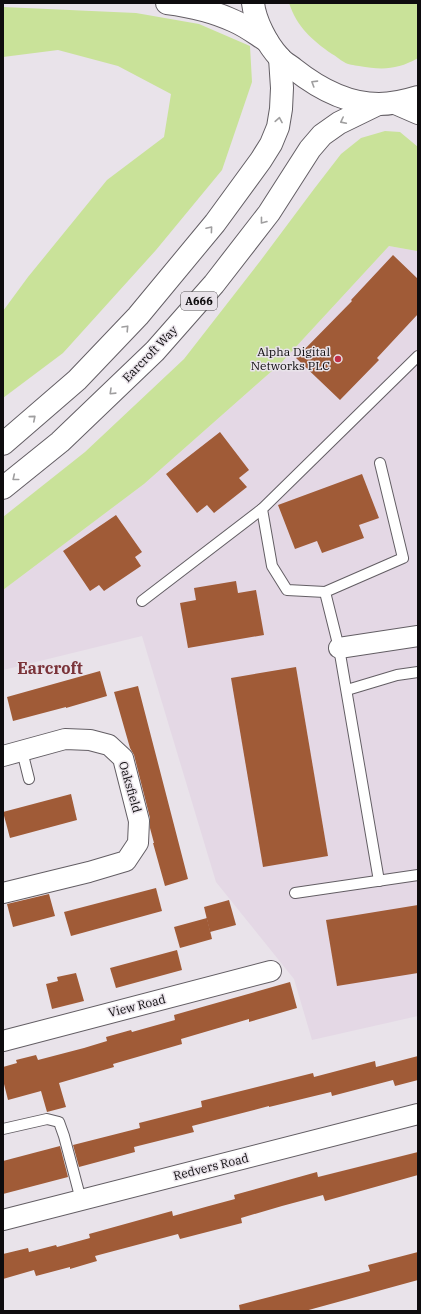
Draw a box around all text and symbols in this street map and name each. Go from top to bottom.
one-way arrow [312,81,319,88]
one-way arrow [274,117,283,123]
one-way arrow [340,117,347,124]
one-way arrow [260,217,267,224]
one-way arrow [206,226,213,234]
road number: A666 [181,292,217,310]
street label: Earcroft Way [119,322,181,385]
one-way arrow [121,325,129,333]
place label: Alpha Digital Networks PLC [251,344,330,373]
marker: Alpha Digital Networks PLC [333,354,343,364]
one-way arrow [109,387,117,395]
one-way arrow [28,416,35,423]
one-way arrow [12,474,20,481]
district label: Earcroft [17,658,83,678]
street label: Oaksfield [116,759,145,814]
street label: View Road [107,991,167,1020]
street label: Redvers Road [172,1150,250,1183]

